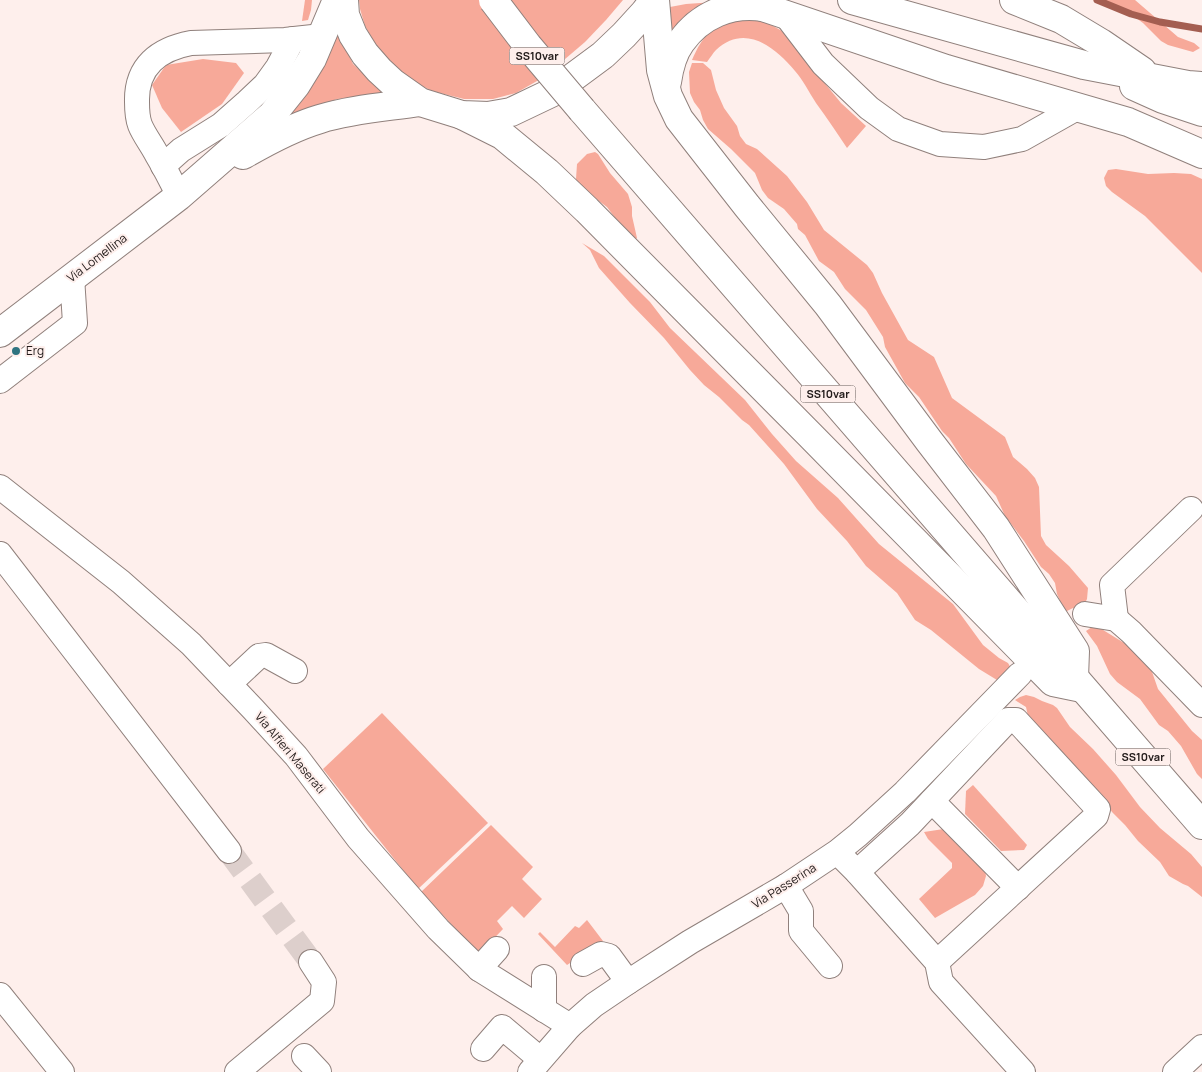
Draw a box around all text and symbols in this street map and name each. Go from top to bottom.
road number: SS10var [510,48,564,64]
street label: Via Lomellina [63,229,130,286]
place label: Erg [26,342,44,359]
marker: Erg [10,345,22,357]
road number: SS10var [800,386,856,402]
street label: Via Alfieri Maserati [251,708,330,797]
road number: SS10var [1116,749,1170,766]
street label: Via Passerina [748,859,819,912]

